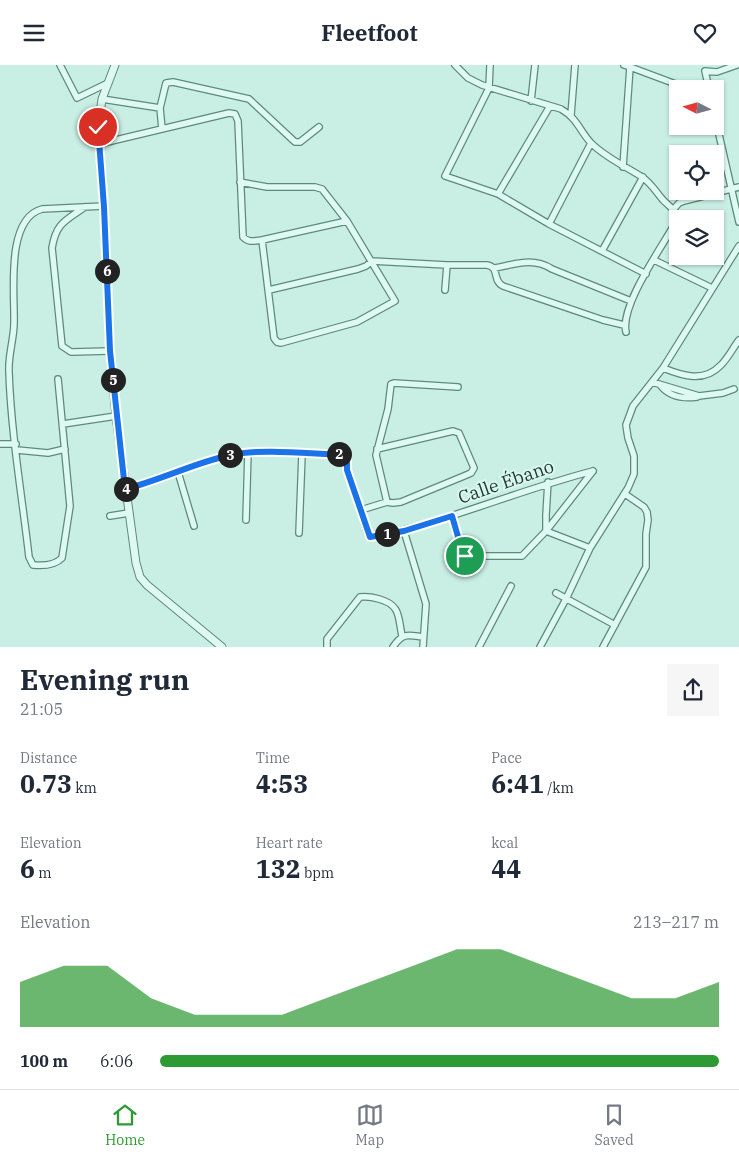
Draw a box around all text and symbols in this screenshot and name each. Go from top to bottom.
text: Fleetfoot [321,18,418,47]
icon: menu [20,19,48,47]
icon: heart [691,19,719,47]
north arrow [669,80,724,135]
map controls [669,80,724,265]
pin [77,106,119,148]
icon: check [84,113,112,141]
button: locate [669,145,724,200]
button: layers [669,210,724,265]
pin: 6 [94,259,120,283]
text: 6 [103,262,112,280]
pin: 5 [100,367,126,393]
text: 5 [109,371,118,389]
pin: 2 [326,441,352,467]
pin: 3 [218,443,242,467]
text: 2 [335,445,344,463]
text: 3 [226,446,235,464]
street label: Calle Ébano [455,454,557,509]
pin: 4 [114,477,138,501]
text: 4 [122,480,131,498]
pin: 1 [374,521,400,547]
text: 1 [383,525,392,543]
pin [444,535,486,577]
icon: arrive [451,542,479,570]
text: Evening run [20,661,189,698]
button: share [667,664,719,716]
text: 21:05 [20,699,63,719]
text: Distance [20,749,77,767]
text: Time [256,749,290,767]
text: Pace [491,749,522,767]
text: 0.73 [20,767,72,800]
text: 4:53 [256,767,308,800]
text: 6:41 [491,767,544,800]
text: km [72,779,97,797]
text: /km [544,779,574,797]
text: Elevation [20,834,82,852]
text: Heart rate [256,834,323,852]
text: kcal [491,834,518,852]
text: 6 [20,852,35,885]
text: 132 [256,852,301,885]
text: 44 [491,852,521,885]
text: m [35,864,52,882]
text: bpm [301,864,334,882]
text: Elevation [20,912,90,932]
text: 213–217 m [633,912,719,932]
text: 100 m [20,1051,68,1071]
text: 6:06 [100,1051,133,1071]
tab: Home [105,1101,145,1149]
tab: Map [356,1101,384,1149]
tab: Saved [595,1101,634,1149]

